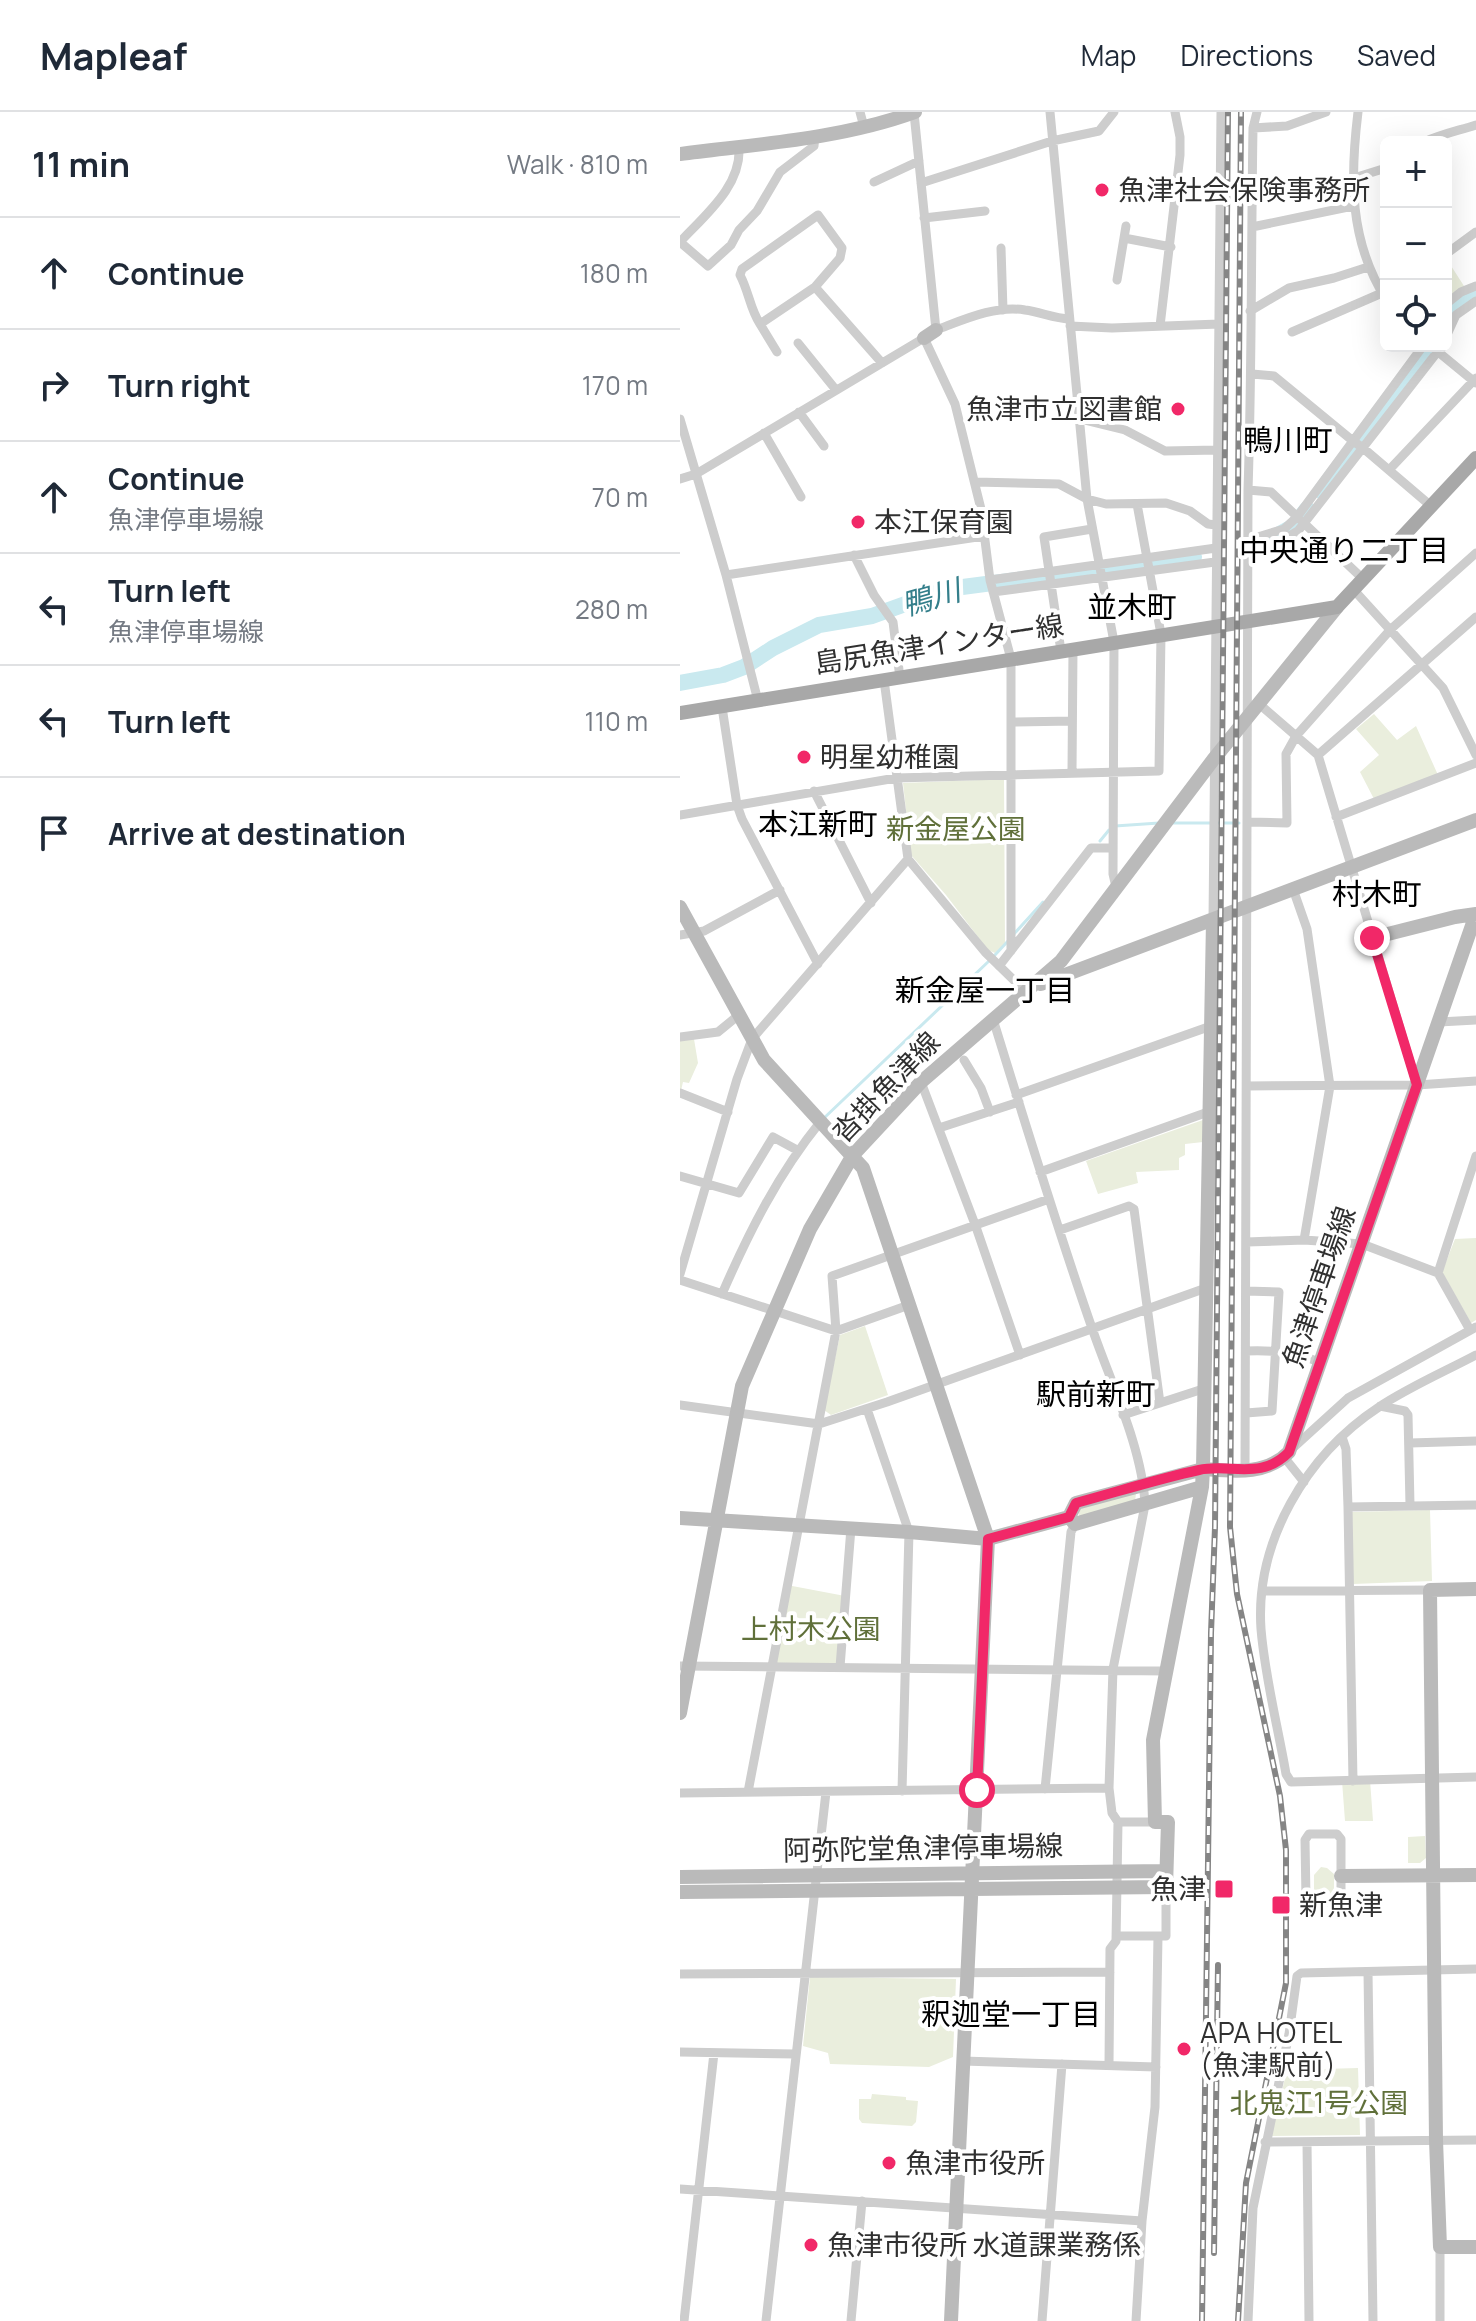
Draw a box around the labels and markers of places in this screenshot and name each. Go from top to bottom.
place label: 魚津社会保険事務所 [1118,170,1370,208]
marker: 魚津社会保険事務所 [1093,181,1111,199]
place label: 魚津市立図書館 [966,389,1162,427]
marker: 魚津市立図書館 [1169,400,1187,418]
place label: 本江保育園 [874,502,1014,540]
marker: 本江保育園 [849,513,867,531]
place label: 明星幼稚園 [820,737,960,775]
marker: 明星幼稚園 [795,748,813,766]
place label: 魚津 [1150,1869,1206,1907]
marker: 魚津 [1213,1878,1235,1900]
place label: 新魚津 [1299,1885,1383,1923]
marker: 新魚津 [1270,1894,1292,1916]
place label: APA HOTEL (魚津駅前) [1200,2013,1342,2083]
marker: APA HOTEL (魚津駅前) [1175,2040,1193,2058]
place label: 魚津市役所 [905,2143,1045,2181]
marker: 魚津市役所 [880,2154,898,2172]
place label: 魚津市役所 水道課業務係 [827,2225,1141,2263]
marker: 魚津市役所 水道課業務係 [802,2236,820,2254]

